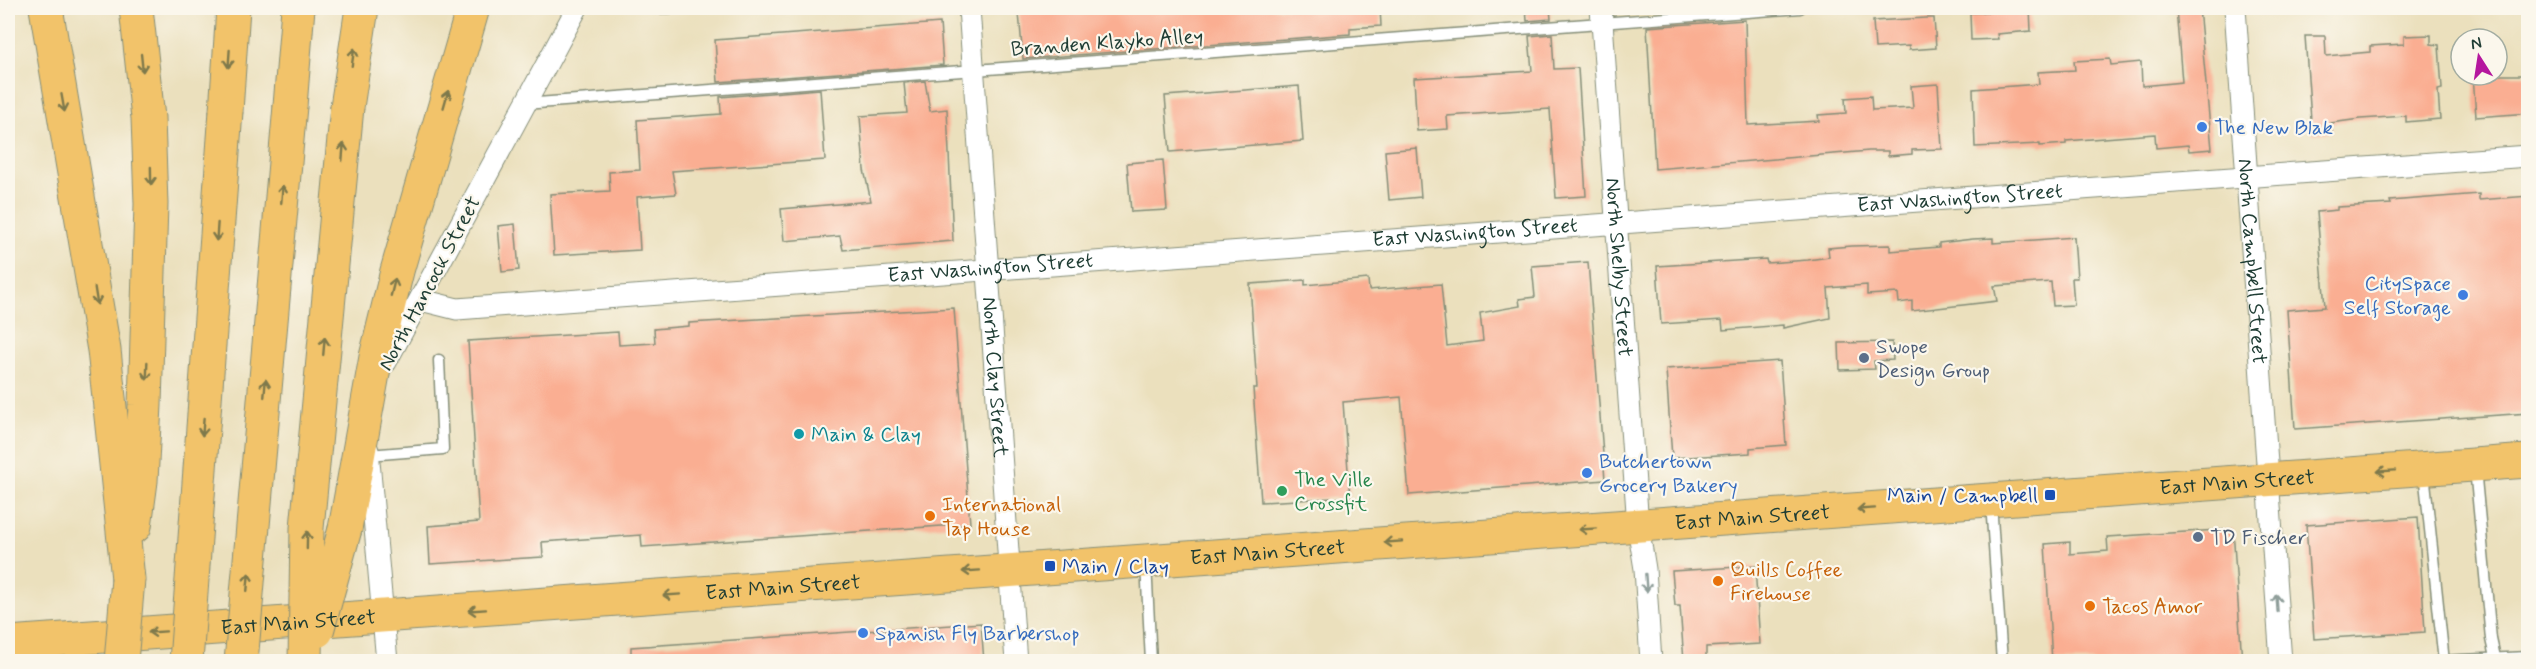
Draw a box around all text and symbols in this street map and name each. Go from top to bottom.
street label: Branden Klayko Alley [1010,22,1204,64]
north arrow [2449,27,2509,87]
text: N [2469,32,2484,55]
one-way arrow [348,48,359,67]
one-way arrow [223,49,234,69]
one-way arrow [137,52,148,72]
one-way arrow [441,90,452,109]
one-way arrow [58,93,69,113]
place label: The New Blak [2214,114,2334,142]
marker: The New Blak [2195,120,2209,134]
one-way arrow [338,142,349,162]
street label: North Campbell Street [2231,158,2273,365]
one-way arrow [145,165,157,185]
street label: North Shelby Street [1598,177,1639,358]
street label: East Washington Street [1856,177,2064,220]
one-way arrow [277,184,288,204]
street label: North Hancock Street [372,191,488,376]
street label: East Washington Street [1371,212,1579,254]
one-way arrow [211,222,222,242]
street label: East Washington Street [887,247,1094,290]
place label: CitySpace Self Storage [2344,270,2451,322]
one-way arrow [387,278,399,297]
one-way arrow [90,285,101,305]
marker: CitySpace Self Storage [2456,288,2470,302]
street label: North Clay Street [975,296,1014,459]
place label: Swope Design Group [1876,333,1990,386]
one-way arrow [319,336,330,356]
marker: Swope Design Group [1857,351,1871,365]
one-way arrow [141,360,152,380]
one-way arrow [260,379,271,398]
one-way arrow [197,416,208,436]
place label: Main & Clay [811,421,921,449]
marker: Main & Clay [792,427,806,441]
place label: Butchertown Grocery Bakery [1599,448,1738,500]
street label: East Main Street [2159,463,2316,503]
place label: The Ville Crossfit [1294,466,1373,518]
marker: Butchertown Grocery Bakery [1580,466,1594,480]
one-way arrow [2377,466,2397,477]
place label: Main / Campbell [1887,482,2038,510]
marker: The Ville Crossfit [1275,484,1289,498]
marker: Main / Campbell [2043,488,2057,502]
place label: International Tap House [942,491,1061,543]
street label: East Main Street [1674,498,1831,538]
one-way arrow [1857,504,1877,515]
marker: International Tap House [923,509,937,523]
one-way arrow [1578,524,1598,535]
place label: TD Fischer [2210,524,2307,552]
marker: TD Fischer [2191,530,2205,544]
one-way arrow [301,531,313,551]
street label: East Main Street [1189,533,1346,573]
one-way arrow [1384,537,1404,548]
place label: Main / Clay [1062,553,1169,581]
place label: Quills Coffee Firehouse [1730,556,1843,608]
marker: Main / Clay [1043,559,1057,573]
one-way arrow [961,566,981,577]
street label: East Main Street [704,568,862,608]
one-way arrow [243,573,254,593]
one-way arrow [1641,573,1652,593]
marker: Quills Coffee Firehouse [1711,574,1725,588]
one-way arrow [662,589,682,600]
place label: Tacos Amor [2102,593,2202,621]
one-way arrow [2271,594,2282,614]
marker: Tacos Amor [2083,599,2097,613]
street label: East Main Street [220,603,377,643]
one-way arrow [468,604,488,615]
place label: Spanish Fly Barbershop [875,620,1080,648]
one-way arrow [148,626,167,637]
marker: Spanish Fly Barbershop [856,626,870,640]

